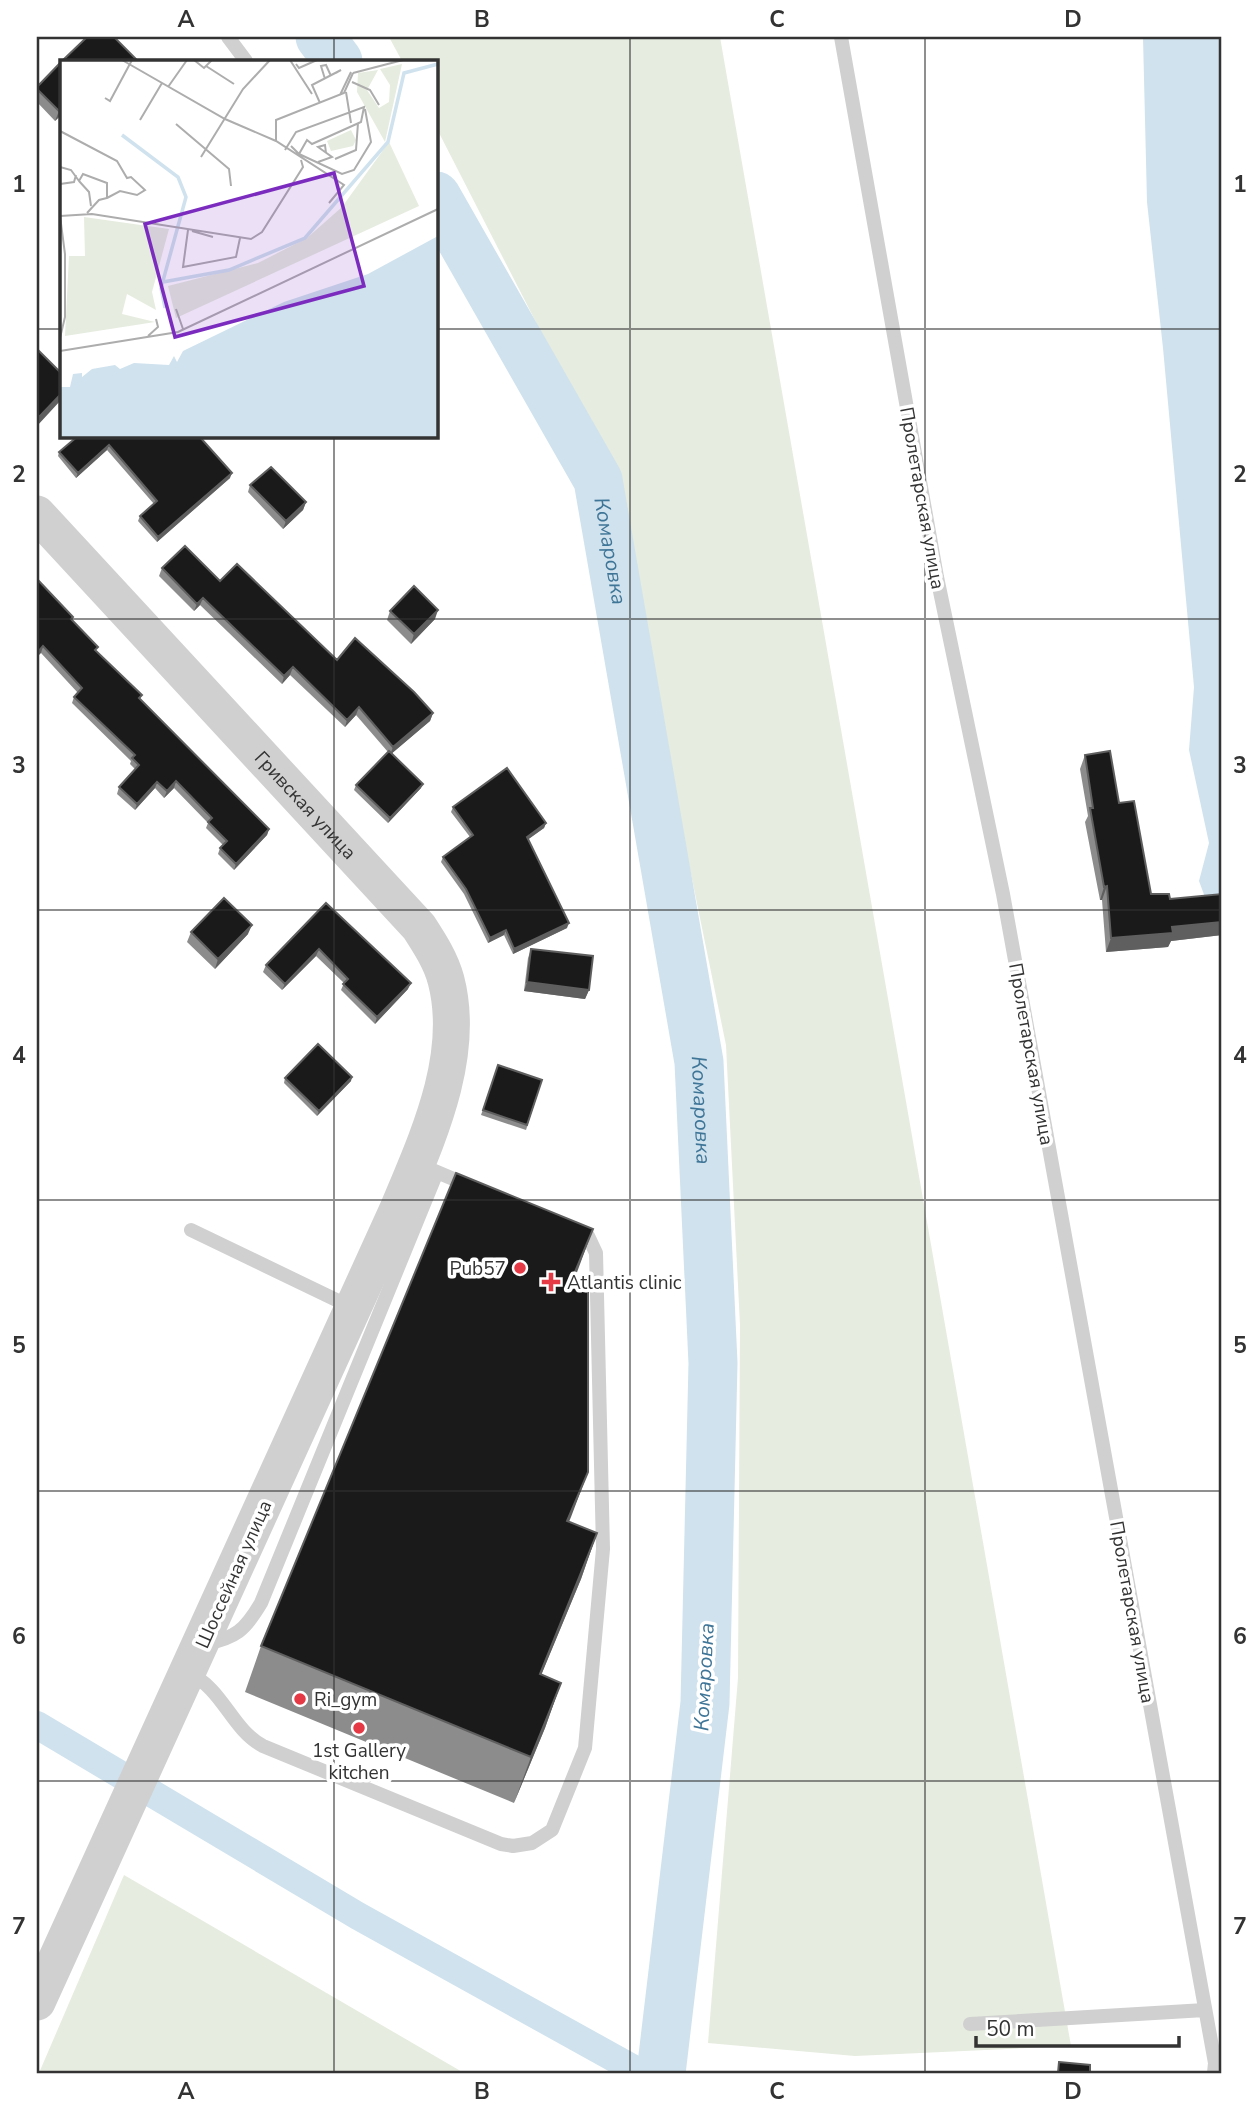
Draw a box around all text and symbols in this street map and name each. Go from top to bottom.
text: A [177,4,195,35]
text: B [474,4,490,35]
text: C [769,4,785,35]
text: D [1064,4,1082,35]
inset map [60,60,438,438]
text: 1 [12,169,26,200]
text: 1 [1233,169,1247,200]
street label: Пролетарская улица [893,405,951,591]
text: 2 [12,459,26,490]
text: 2 [1233,459,1247,490]
water label: Комаровка [587,495,633,607]
street label: Гривская улица [248,746,362,865]
text: 3 [12,750,26,781]
text: 3 [1233,750,1247,781]
street label: Пролетарская улица [1002,961,1060,1147]
text: 4 [12,1040,26,1071]
text: 4 [1233,1040,1247,1071]
water label: Комаровка [685,1055,718,1165]
place label: Pub57 [450,1256,506,1282]
marker: Pub57 [512,1260,528,1276]
place label: Atlantis clinic [567,1270,682,1296]
marker: Atlantis clinic [541,1272,561,1292]
text: 5 [12,1330,26,1361]
text: 5 [1233,1330,1247,1361]
street label: Шоссейная улица [190,1496,278,1653]
street label: Пролетарская улица [1103,1519,1161,1705]
text: 6 [12,1621,26,1652]
text: 6 [1233,1621,1247,1652]
water label: Комаровка [687,1622,721,1732]
place label: Ri_gym [314,1687,377,1713]
marker: Ri_gym [292,1691,308,1707]
marker: 1st Gallery kitchen [351,1720,367,1736]
place label: 1st Gallery kitchen [312,1738,406,1786]
text: 7 [12,1911,26,1942]
text: 7 [1233,1911,1247,1942]
scale bar [976,2005,1178,2049]
text: 50 m [986,2015,1035,2043]
text: A [177,2076,195,2107]
text: B [474,2076,490,2107]
text: C [769,2076,785,2107]
text: D [1064,2076,1082,2107]

